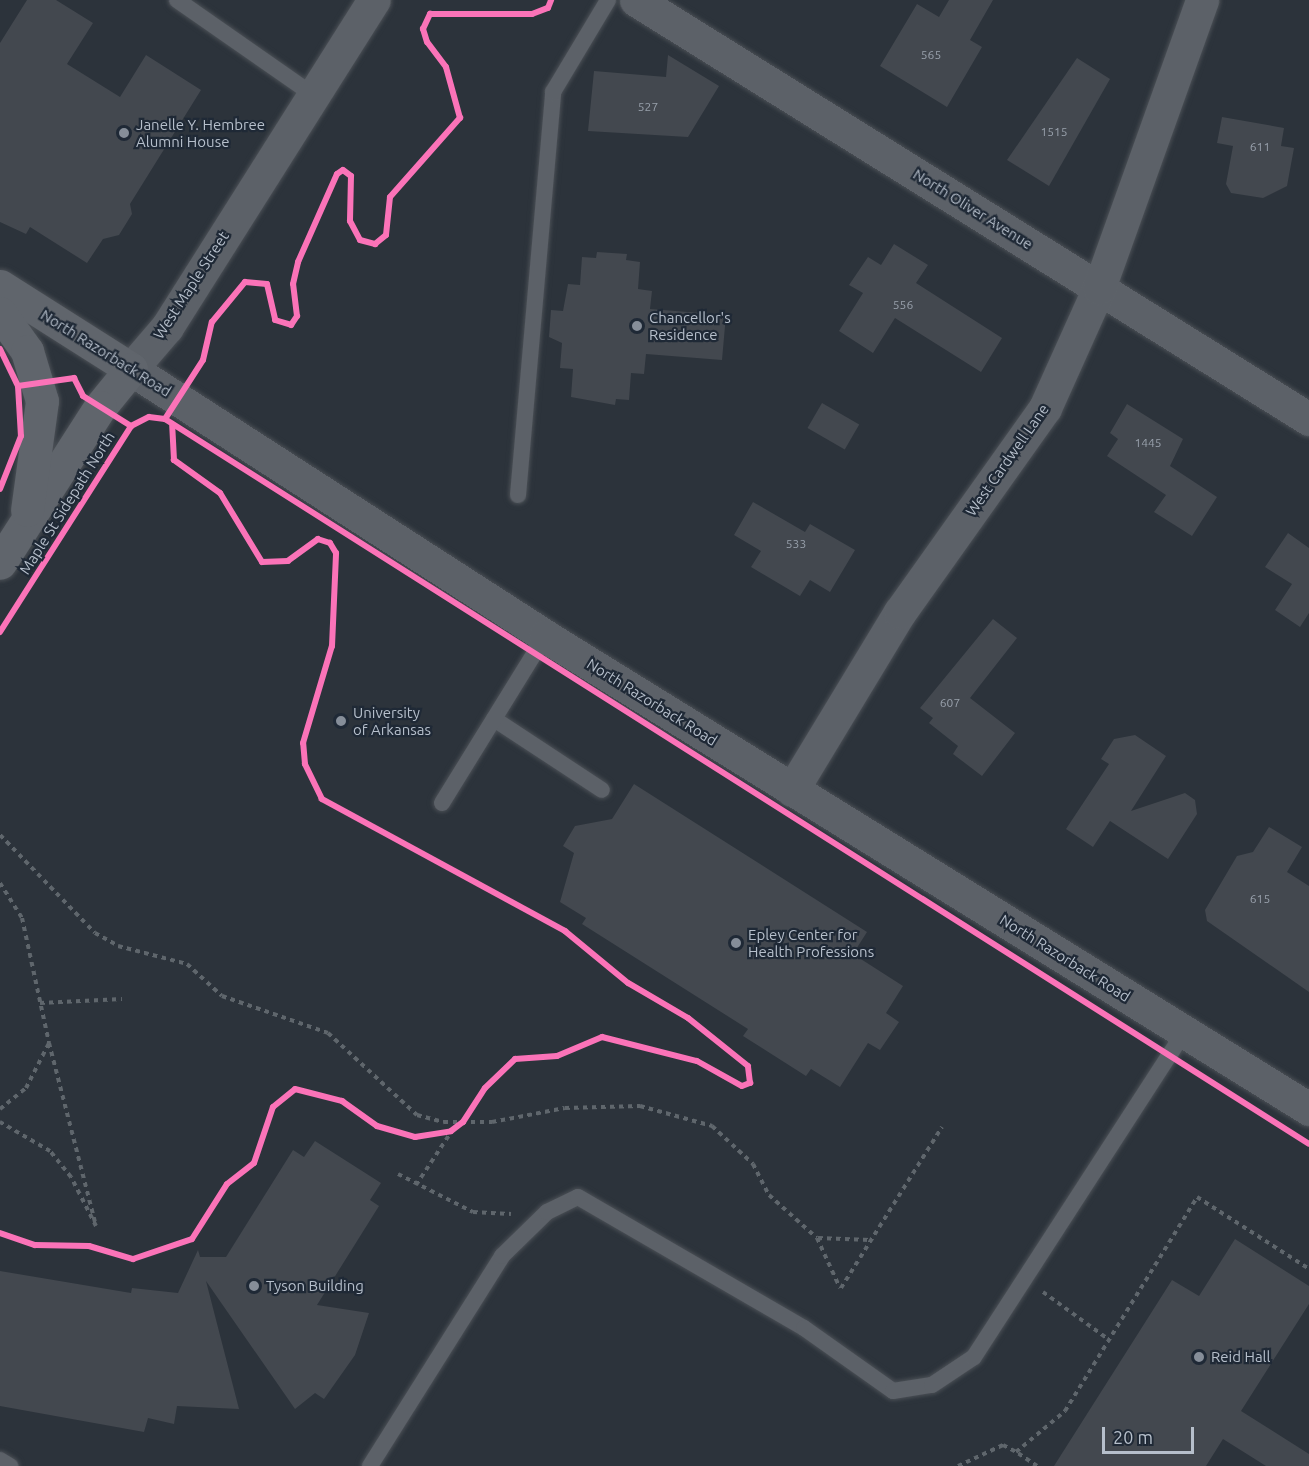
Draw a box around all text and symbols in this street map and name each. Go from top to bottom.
house number: 565 [921,48,941,62]
house number: 527 [638,100,658,114]
place label: Janelle Y. Hembree Alumni House [136,115,265,150]
house number: 1515 [1040,125,1068,139]
marker: Janelle Y. Hembree Alumni House [117,126,131,140]
house number: 611 [1250,140,1270,154]
street label: North Oliver Avenue [910,165,1036,253]
street label: West Maple Street [149,228,233,342]
house number: 556 [893,298,913,312]
street label: North Razorback Road [37,306,175,400]
place label: Chancellor's Residence [649,308,731,343]
marker: Chancellor's Residence [630,319,644,333]
street label: West Cardwell Lane [962,401,1052,519]
street label: Maple St Sidepath North [16,428,118,578]
house number: 1445 [1134,436,1162,450]
house number: 533 [786,537,806,551]
street label: North Razorback Road [583,655,721,749]
house number: 607 [940,696,960,710]
place label: University of Arkansas [353,703,431,738]
marker: University of Arkansas [334,714,348,728]
house number: 615 [1250,892,1270,906]
street label: North Razorback Road [996,911,1134,1005]
place label: Epley Center for Health Professions [748,925,874,960]
marker: Epley Center for Health Professions [729,936,743,950]
place label: Tyson Building [266,1277,364,1295]
marker: Tyson Building [247,1279,261,1293]
place label: Reid Hall [1211,1348,1270,1366]
marker: Reid Hall [1192,1350,1206,1364]
scale bar [1105,1415,1196,1453]
text: 20 m [1113,1427,1153,1447]

